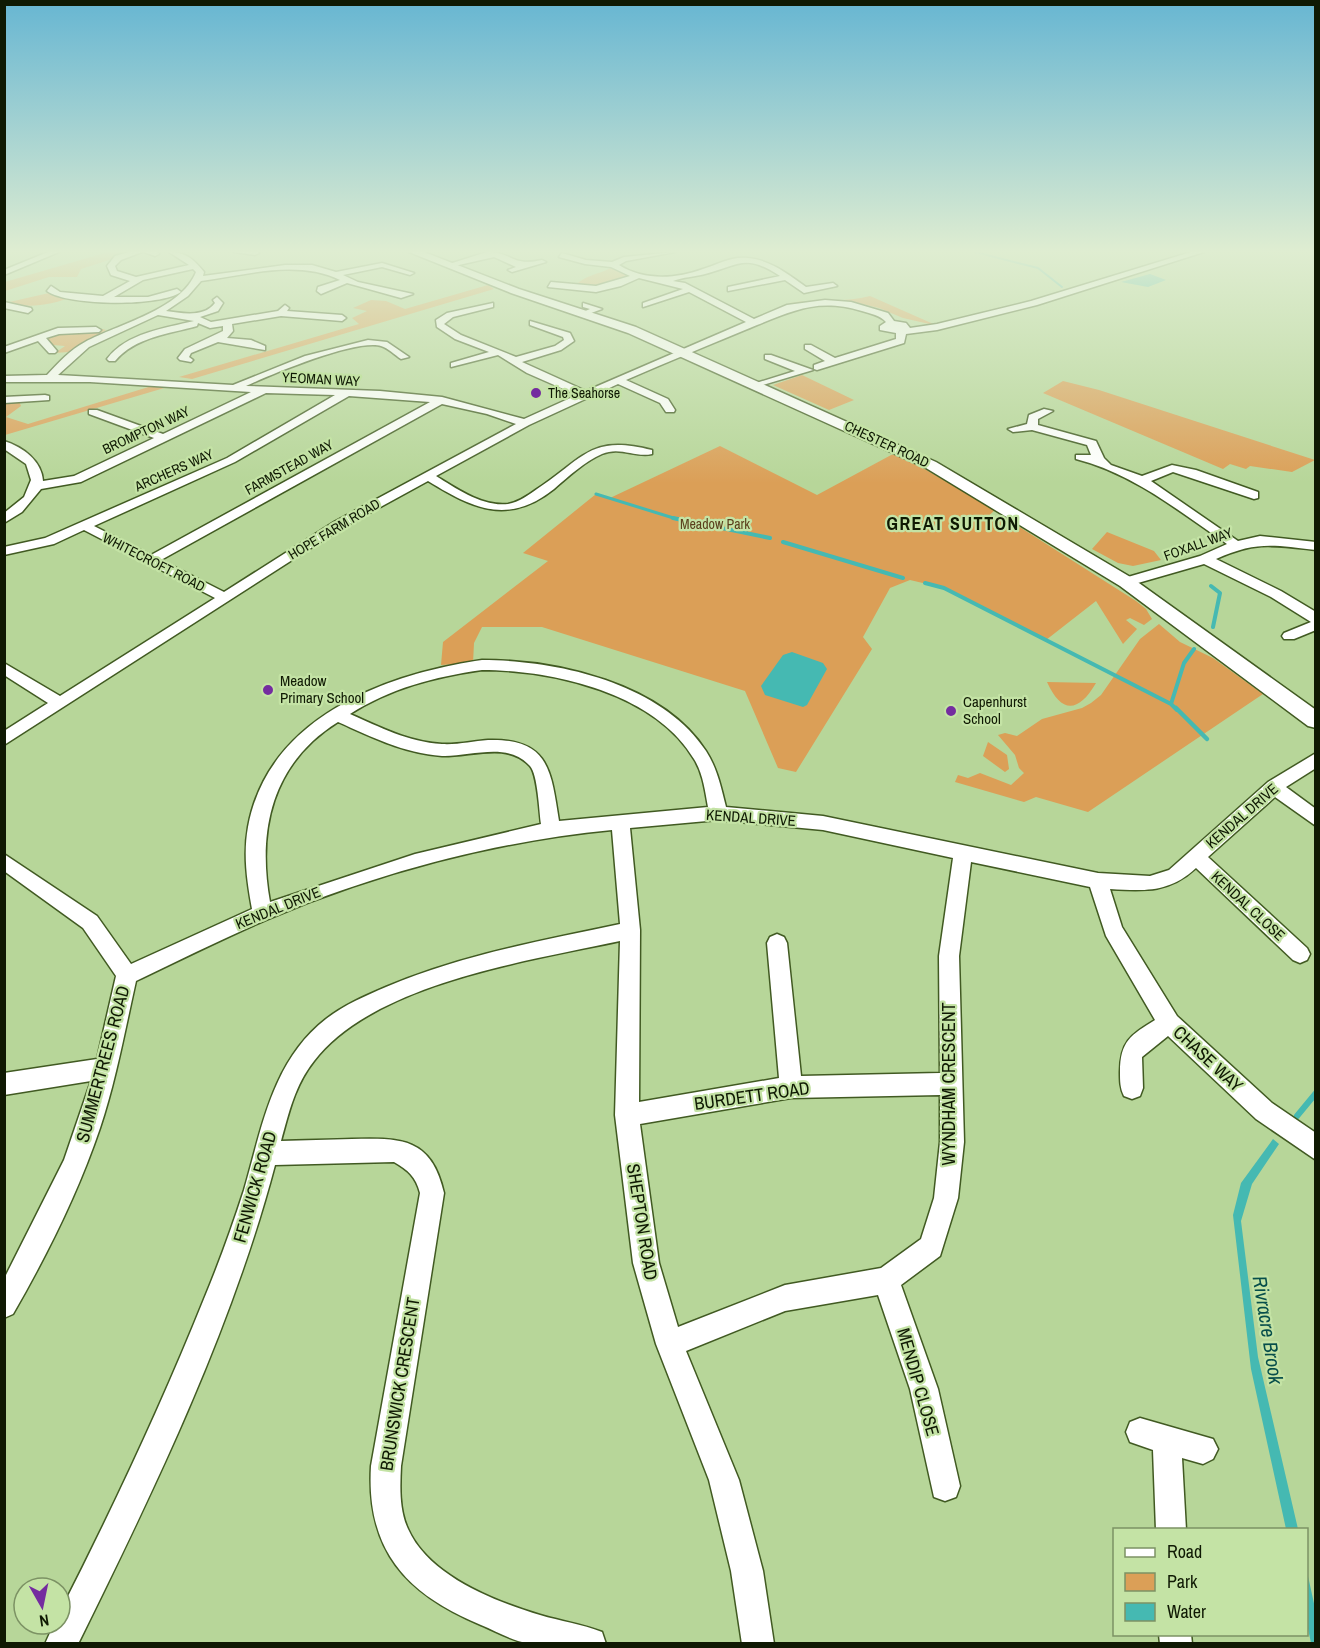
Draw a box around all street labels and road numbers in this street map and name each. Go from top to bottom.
street label: YEOMAN WAY [282,368,361,390]
street label: BROMPTON WAY [99,402,193,458]
street label: CHESTER ROAD [842,417,932,471]
street label: FARMSTEAD WAY [242,435,337,499]
street label: ARCHERS WAY [131,445,216,496]
street label: HOPE FARM ROAD [285,495,383,563]
street label: FOXALL WAY [1161,523,1235,565]
street label: WHITECROFT ROAD [100,528,208,596]
street label: KENDAL DRIVE [1201,778,1282,853]
street label: KENDAL DRIVE [706,804,797,831]
street label: KENDAL CLOSE [1207,866,1290,945]
street label: KENDAL DRIVE [232,881,323,934]
street label: SUMMERTREES ROAD [70,983,135,1145]
street label: WYNDHAM CRESCENT [936,1002,961,1166]
street label: CHASE WAY [1168,1020,1249,1098]
street label: BURDETT ROAD [693,1075,811,1116]
street label: FENWICK ROAD [227,1128,282,1245]
street label: SHEPTON ROAD [621,1162,664,1282]
street label: BRUNSWICK CRESCENT [373,1295,426,1473]
street label: MENDIP CLOSE [891,1325,946,1439]

